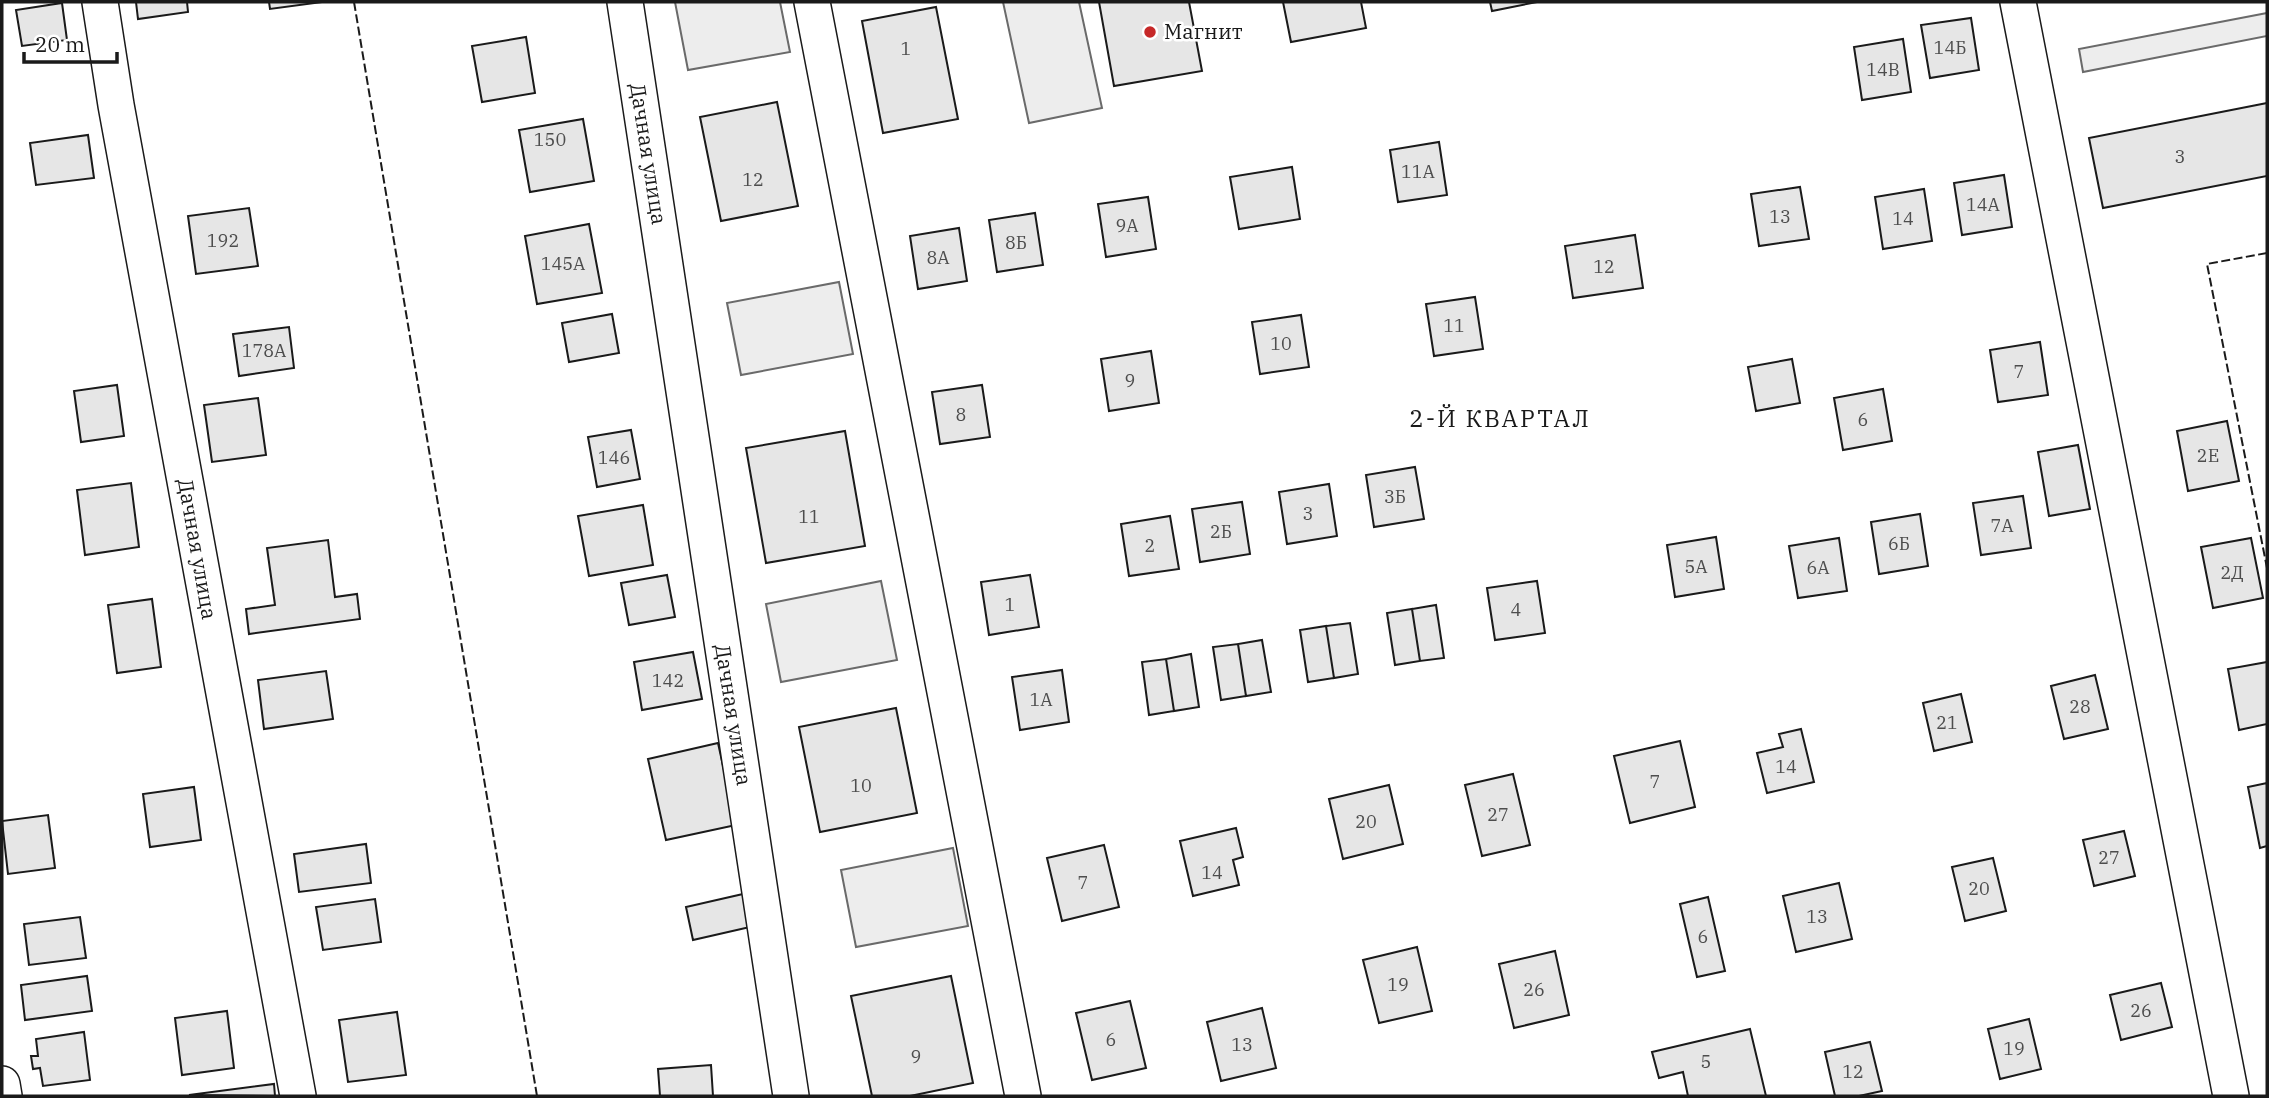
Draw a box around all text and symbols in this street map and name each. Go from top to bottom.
place label: Магнит [1164,17,1243,45]
scale bar [24,21,117,65]
marker: Магнит [1142,24,1158,40]
text: 20 m [35,30,85,58]
house number: 14Б [1934,36,1966,59]
house number: 1 [901,37,911,60]
house number: 14В [1866,58,1900,81]
street label: Дачная улица [624,81,674,227]
house number: 150 [534,128,566,151]
house number: 3 [2175,145,2185,168]
house number: 11А [1401,160,1436,183]
house number: 12 [742,168,764,191]
house number: 14А [1966,193,2001,216]
house number: 13 [1769,205,1791,228]
house number: 14 [1892,207,1914,230]
house number: 9А [1115,214,1139,237]
house number: 192 [207,229,239,252]
house number: 8Б [1005,231,1027,254]
house number: 8А [926,246,950,269]
house number: 145А [541,252,586,275]
house number: 12 [1593,255,1615,278]
house number: 11 [1443,314,1465,337]
house number: 10 [1270,332,1292,355]
house number: 178А [242,339,287,362]
house number: 7 [2014,360,2024,383]
house number: 9 [1125,369,1135,392]
district label: 2-Й КВАРТАЛ [1409,402,1591,434]
house number: 8 [956,403,966,426]
house number: 6 [1858,408,1868,431]
house number: 2Е [2197,444,2219,467]
house number: 146 [598,446,630,469]
street label: Дачная улица [172,476,224,622]
house number: 3Б [1384,485,1406,508]
house number: 3 [1303,502,1313,525]
house number: 11 [798,505,820,528]
house number: 7А [1990,514,2014,537]
house number: 2Б [1210,520,1232,543]
house number: 6Б [1888,532,1910,555]
house number: 2 [1145,534,1155,557]
house number: 5А [1684,555,1708,578]
house number: 6А [1806,556,1830,579]
house number: 2Д [2220,561,2244,584]
house number: 1 [1005,593,1015,616]
house number: 4 [1511,598,1521,621]
street label: Дачная улица [709,642,759,788]
house number: 142 [652,669,684,692]
house number: 1А [1029,688,1053,711]
house number: 28 [2069,695,2091,718]
house number: 21 [1936,711,1958,734]
house number: 14 [1775,755,1797,778]
house number: 7 [1650,770,1660,793]
house number: 10 [850,774,872,797]
house number: 27 [1487,803,1509,826]
house number: 20 [1355,810,1377,833]
house number: 27 [2098,846,2120,869]
house number: 14 [1201,861,1223,884]
house number: 7 [1078,871,1088,894]
house number: 20 [1968,877,1990,900]
house number: 13 [1806,905,1828,928]
house number: 6 [1698,925,1708,948]
house number: 19 [1387,973,1409,996]
house number: 26 [1523,978,1545,1001]
house number: 26 [2130,999,2152,1022]
house number: 6 [1106,1028,1116,1051]
house number: 13 [1231,1033,1253,1056]
house number: 19 [2003,1037,2025,1060]
house number: 9 [911,1045,921,1068]
house number: 5 [1701,1050,1711,1073]
house number: 12 [1842,1060,1864,1083]

